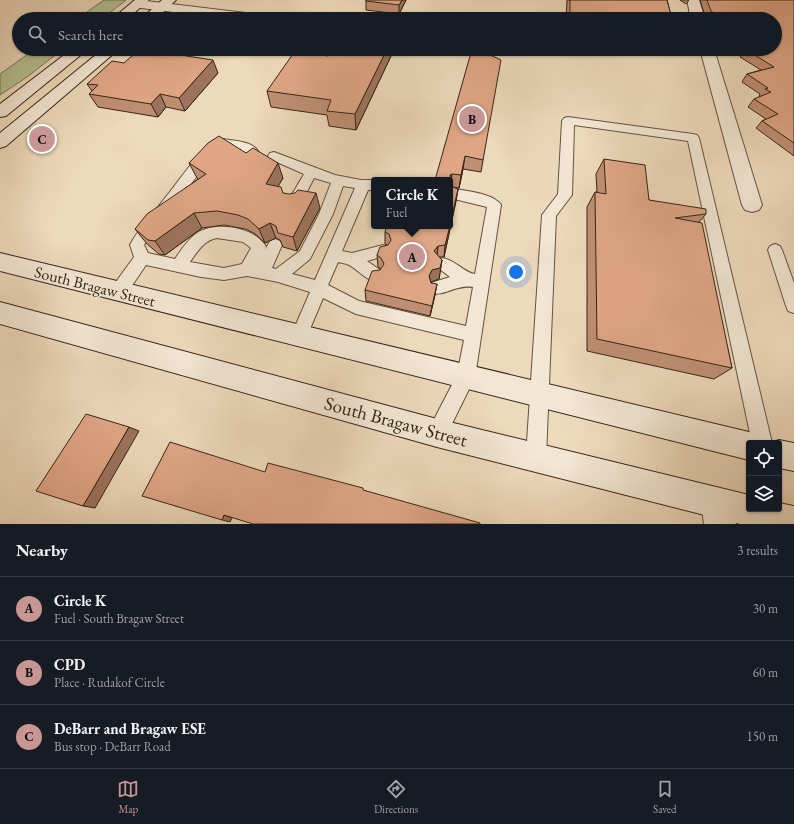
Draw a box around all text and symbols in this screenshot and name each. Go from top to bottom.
search box [12,12,782,56]
icon: search [26,23,48,45]
text: Search here [58,25,123,44]
pin: B [459,104,485,134]
pin: C [29,124,55,154]
popup [371,177,453,229]
text: Circle K [386,185,438,204]
text: Fuel [386,204,407,221]
pin: A [399,242,425,272]
street label: South Bragaw Street [32,261,157,312]
your location [506,262,526,282]
street label: South Bragaw Street [322,390,470,453]
map controls [746,440,782,512]
button: locate [746,440,782,476]
button: layers [746,476,782,512]
text: Nearby [16,539,68,561]
text: 3 results [737,542,778,559]
text: Circle K [54,591,106,610]
text: A [24,600,34,617]
text: 30 m [753,600,778,617]
text: Fuel · South Bragaw Street [54,610,184,627]
text: CPD [54,655,85,674]
text: B [25,664,33,681]
text: 60 m [753,664,778,681]
text: Place · Rudakof Circle [54,674,165,691]
text: DeBarr and Bragaw ESE [54,719,206,738]
text: C [24,728,34,745]
text: 150 m [747,728,778,745]
text: Bus stop · DeBarr Road [54,738,171,755]
tab: Map [117,778,139,816]
tab: Directions [374,778,418,816]
tab: Saved [653,778,677,816]

